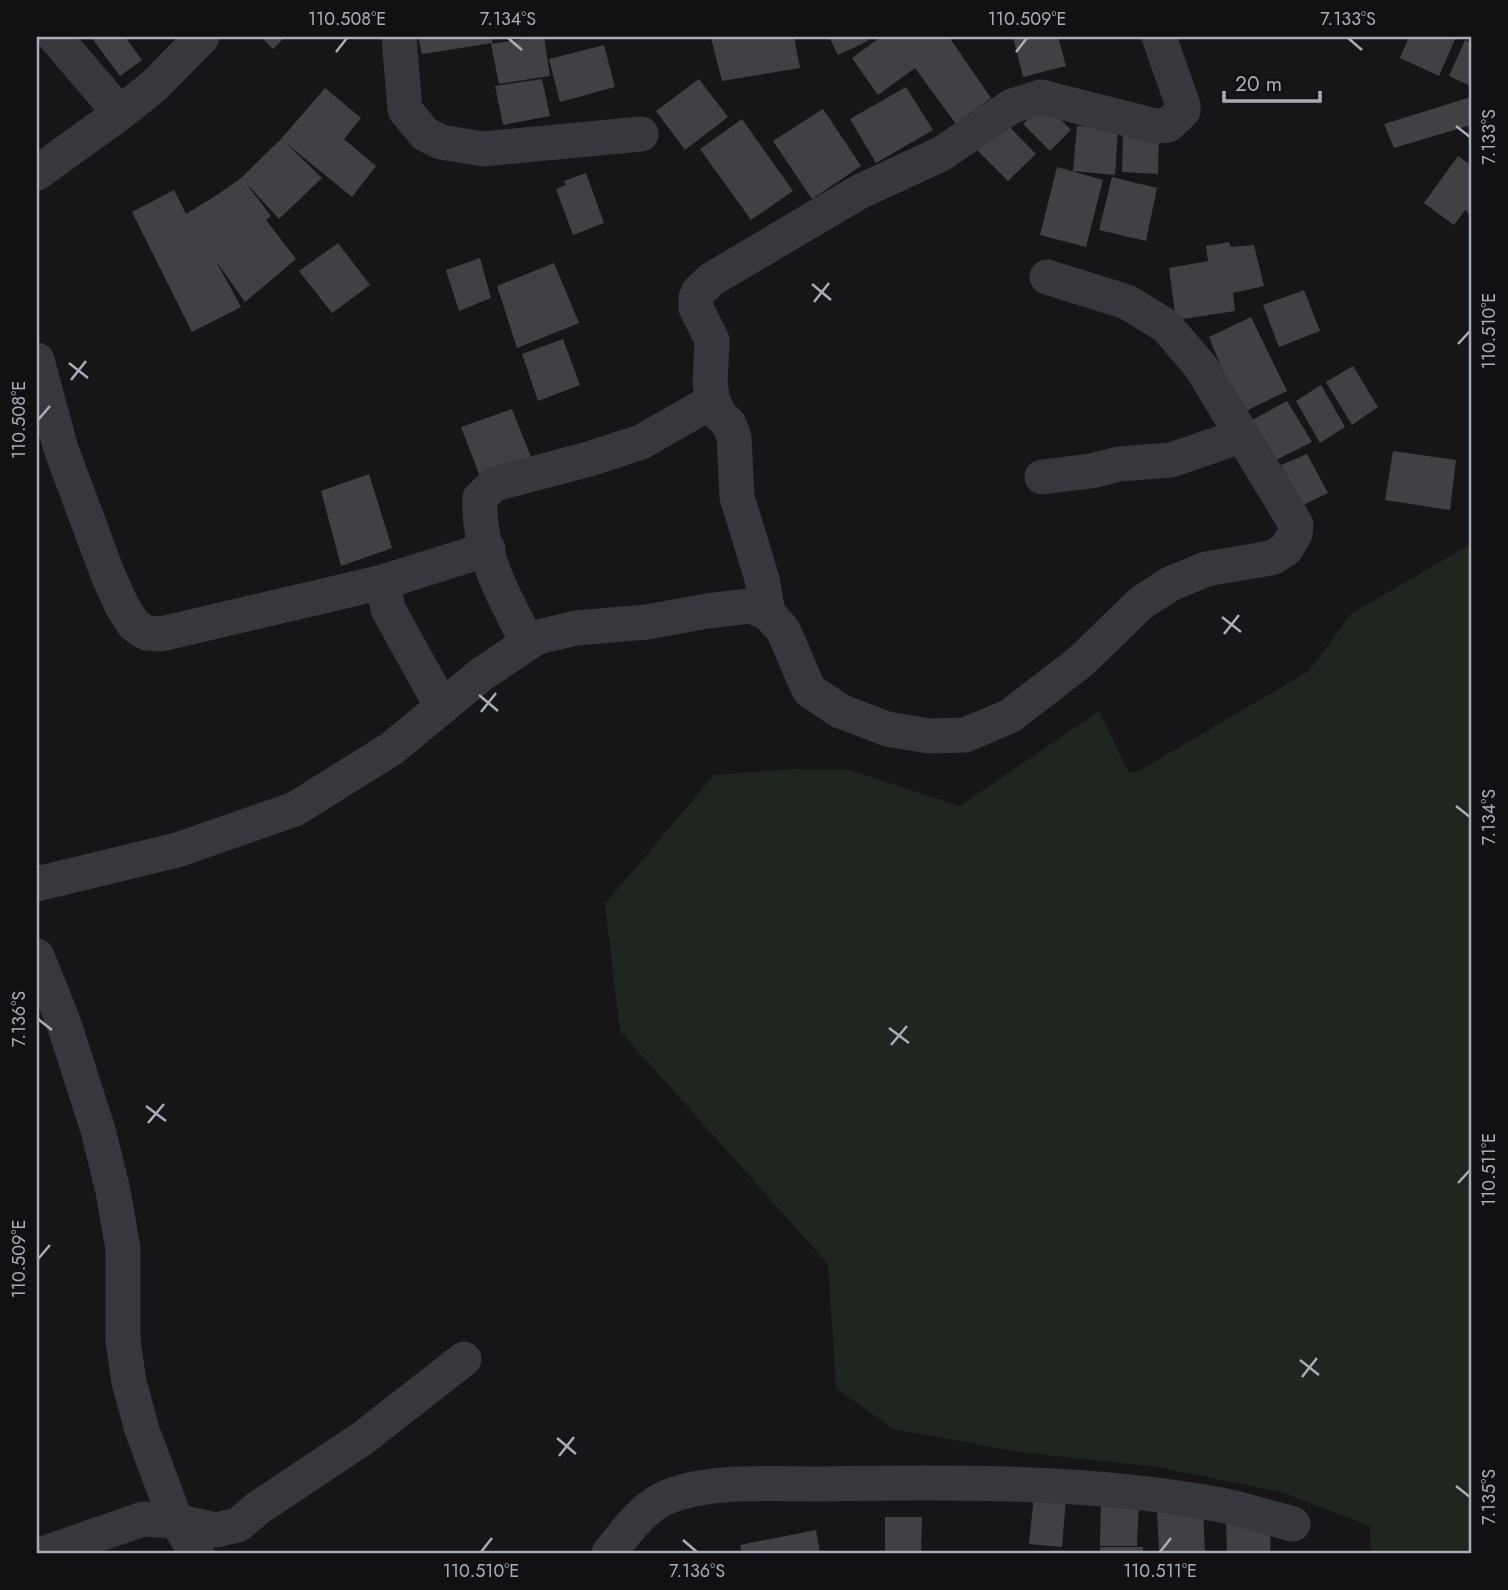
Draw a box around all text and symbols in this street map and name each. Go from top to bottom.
text: 110.508°E [308,6,386,32]
text: 7.134°S [480,6,536,32]
text: 110.509°E [988,6,1066,32]
text: 7.133°S [1320,6,1376,32]
scale bar [1224,60,1321,104]
text: 20 m [1235,69,1282,99]
text: 7.133°S [1476,109,1502,165]
text: 110.510°E [1476,293,1502,369]
text: 110.508°E [6,381,32,459]
text: 7.134°S [1476,789,1502,845]
text: 7.136°S [6,991,32,1047]
text: 110.511°E [1476,1133,1502,1207]
text: 110.509°E [6,1220,32,1298]
text: 7.135°S [1476,1469,1502,1525]
text: 110.510°E [443,1558,519,1584]
text: 7.136°S [669,1558,725,1584]
text: 110.511°E [1123,1558,1197,1584]

